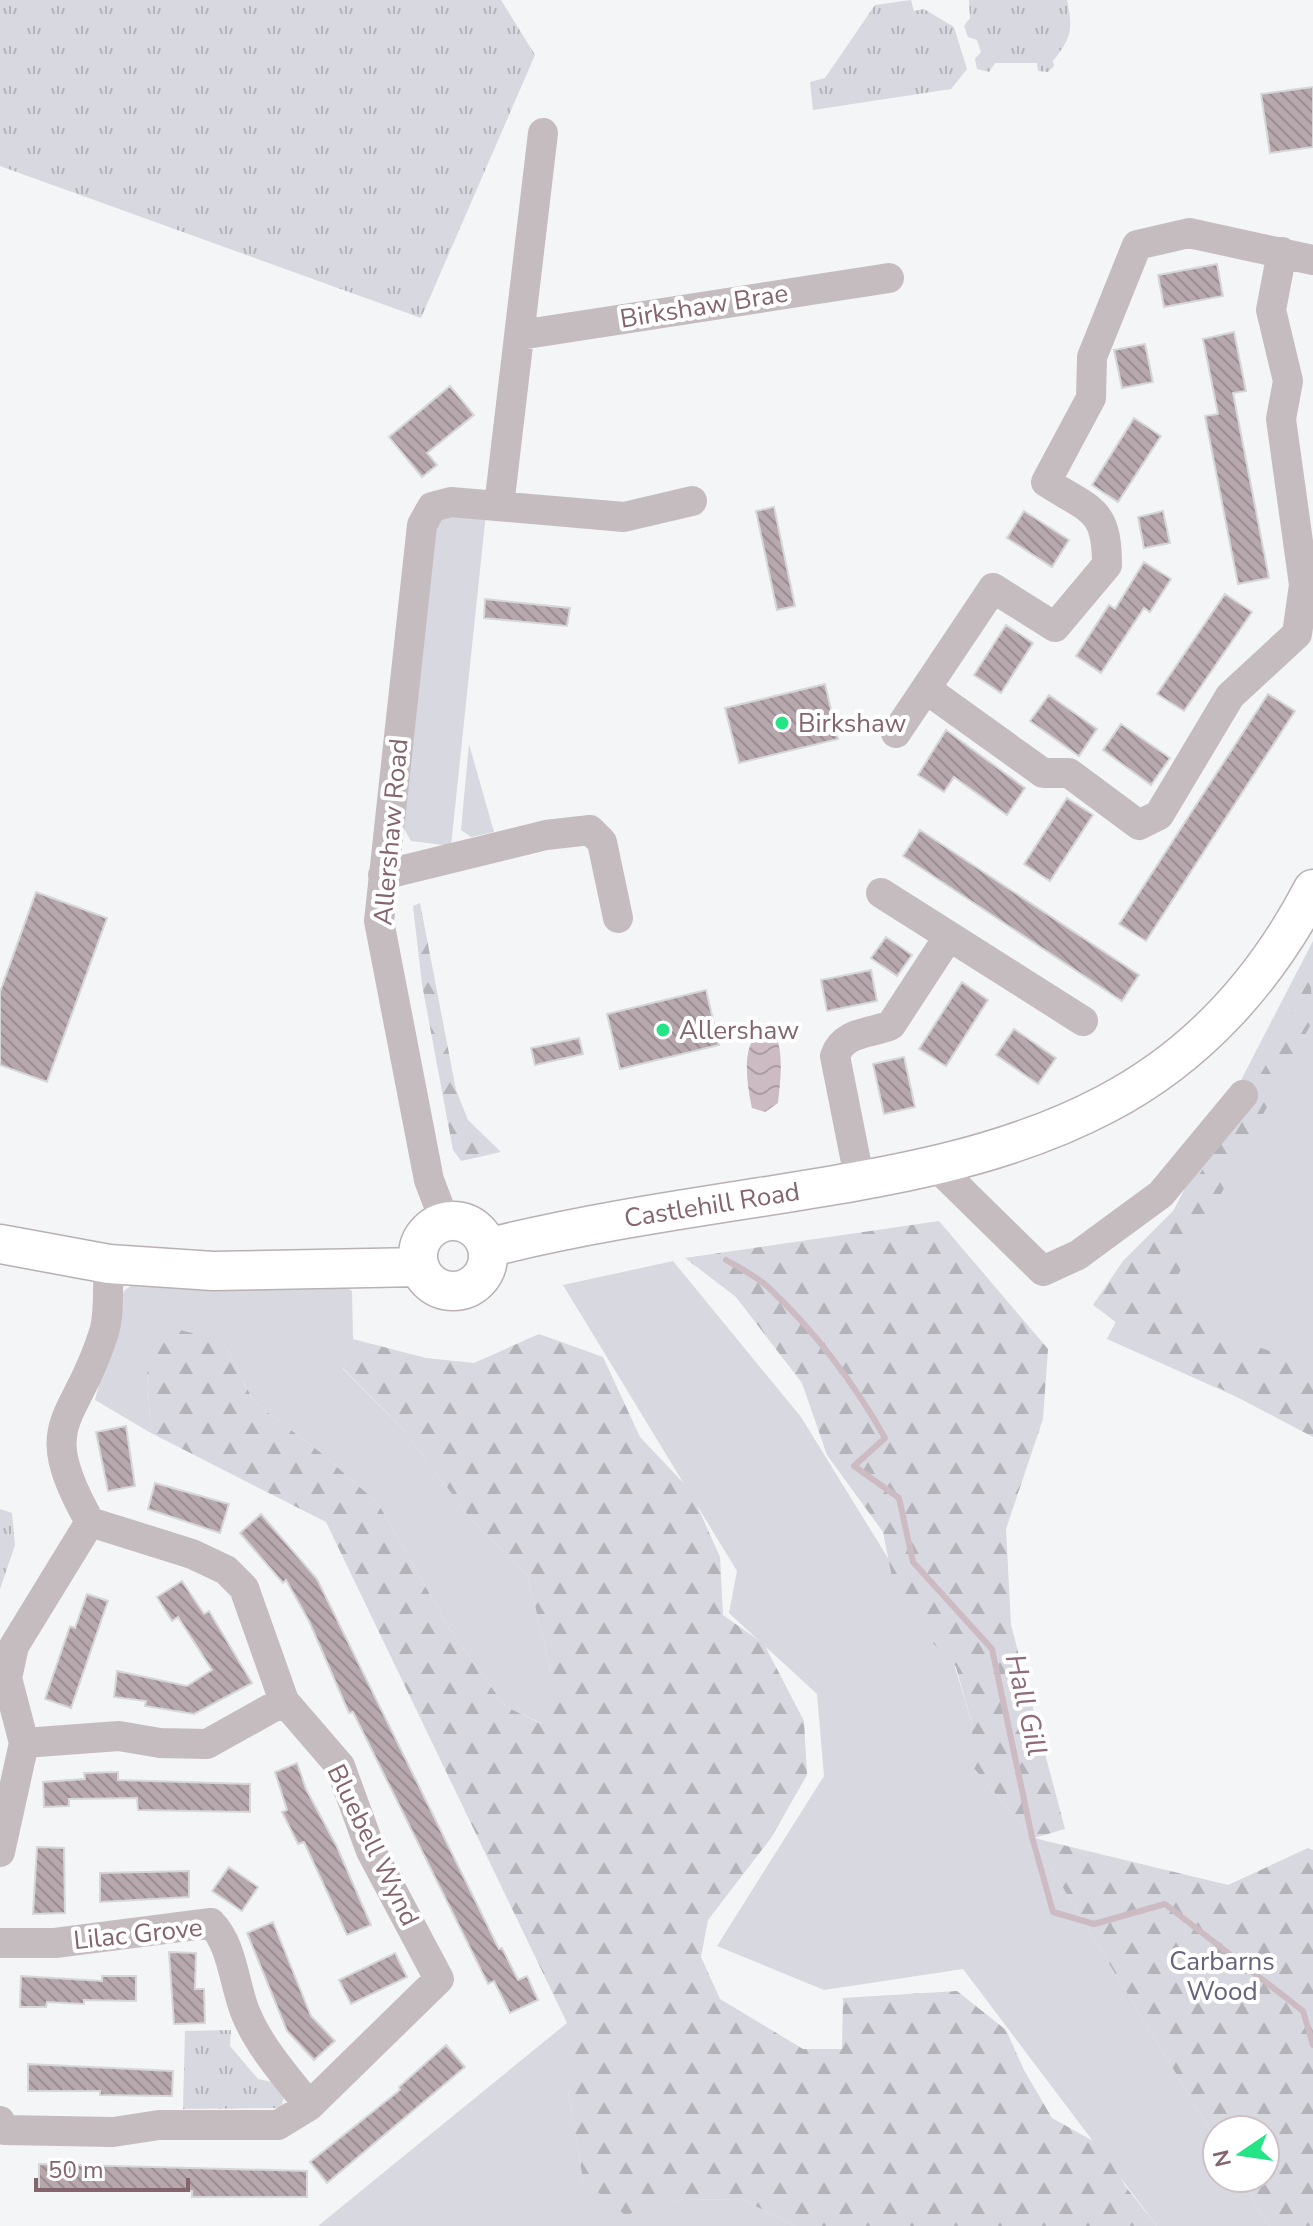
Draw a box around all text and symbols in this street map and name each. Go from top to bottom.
street label: Birkshaw Brae [618,275,790,337]
place label: Birkshaw [798,706,907,741]
marker: Birkshaw [773,714,791,732]
street label: Allershaw Road [365,737,417,927]
place label: Allershaw [679,1013,799,1048]
marker: Allershaw [654,1021,672,1039]
street label: Castlehill Road [622,1174,802,1236]
water label: Hall Gill [996,1650,1056,1760]
street label: Bluebell Wynd [319,1758,427,1932]
street label: Lilac Grove [72,1910,204,1958]
park label: Carbarns Wood [1169,1944,1275,2009]
north arrow [1201,2114,1281,2194]
scale bar [36,2142,188,2192]
text: N [1206,2147,1239,2170]
text: 50 m [48,2154,104,2186]

